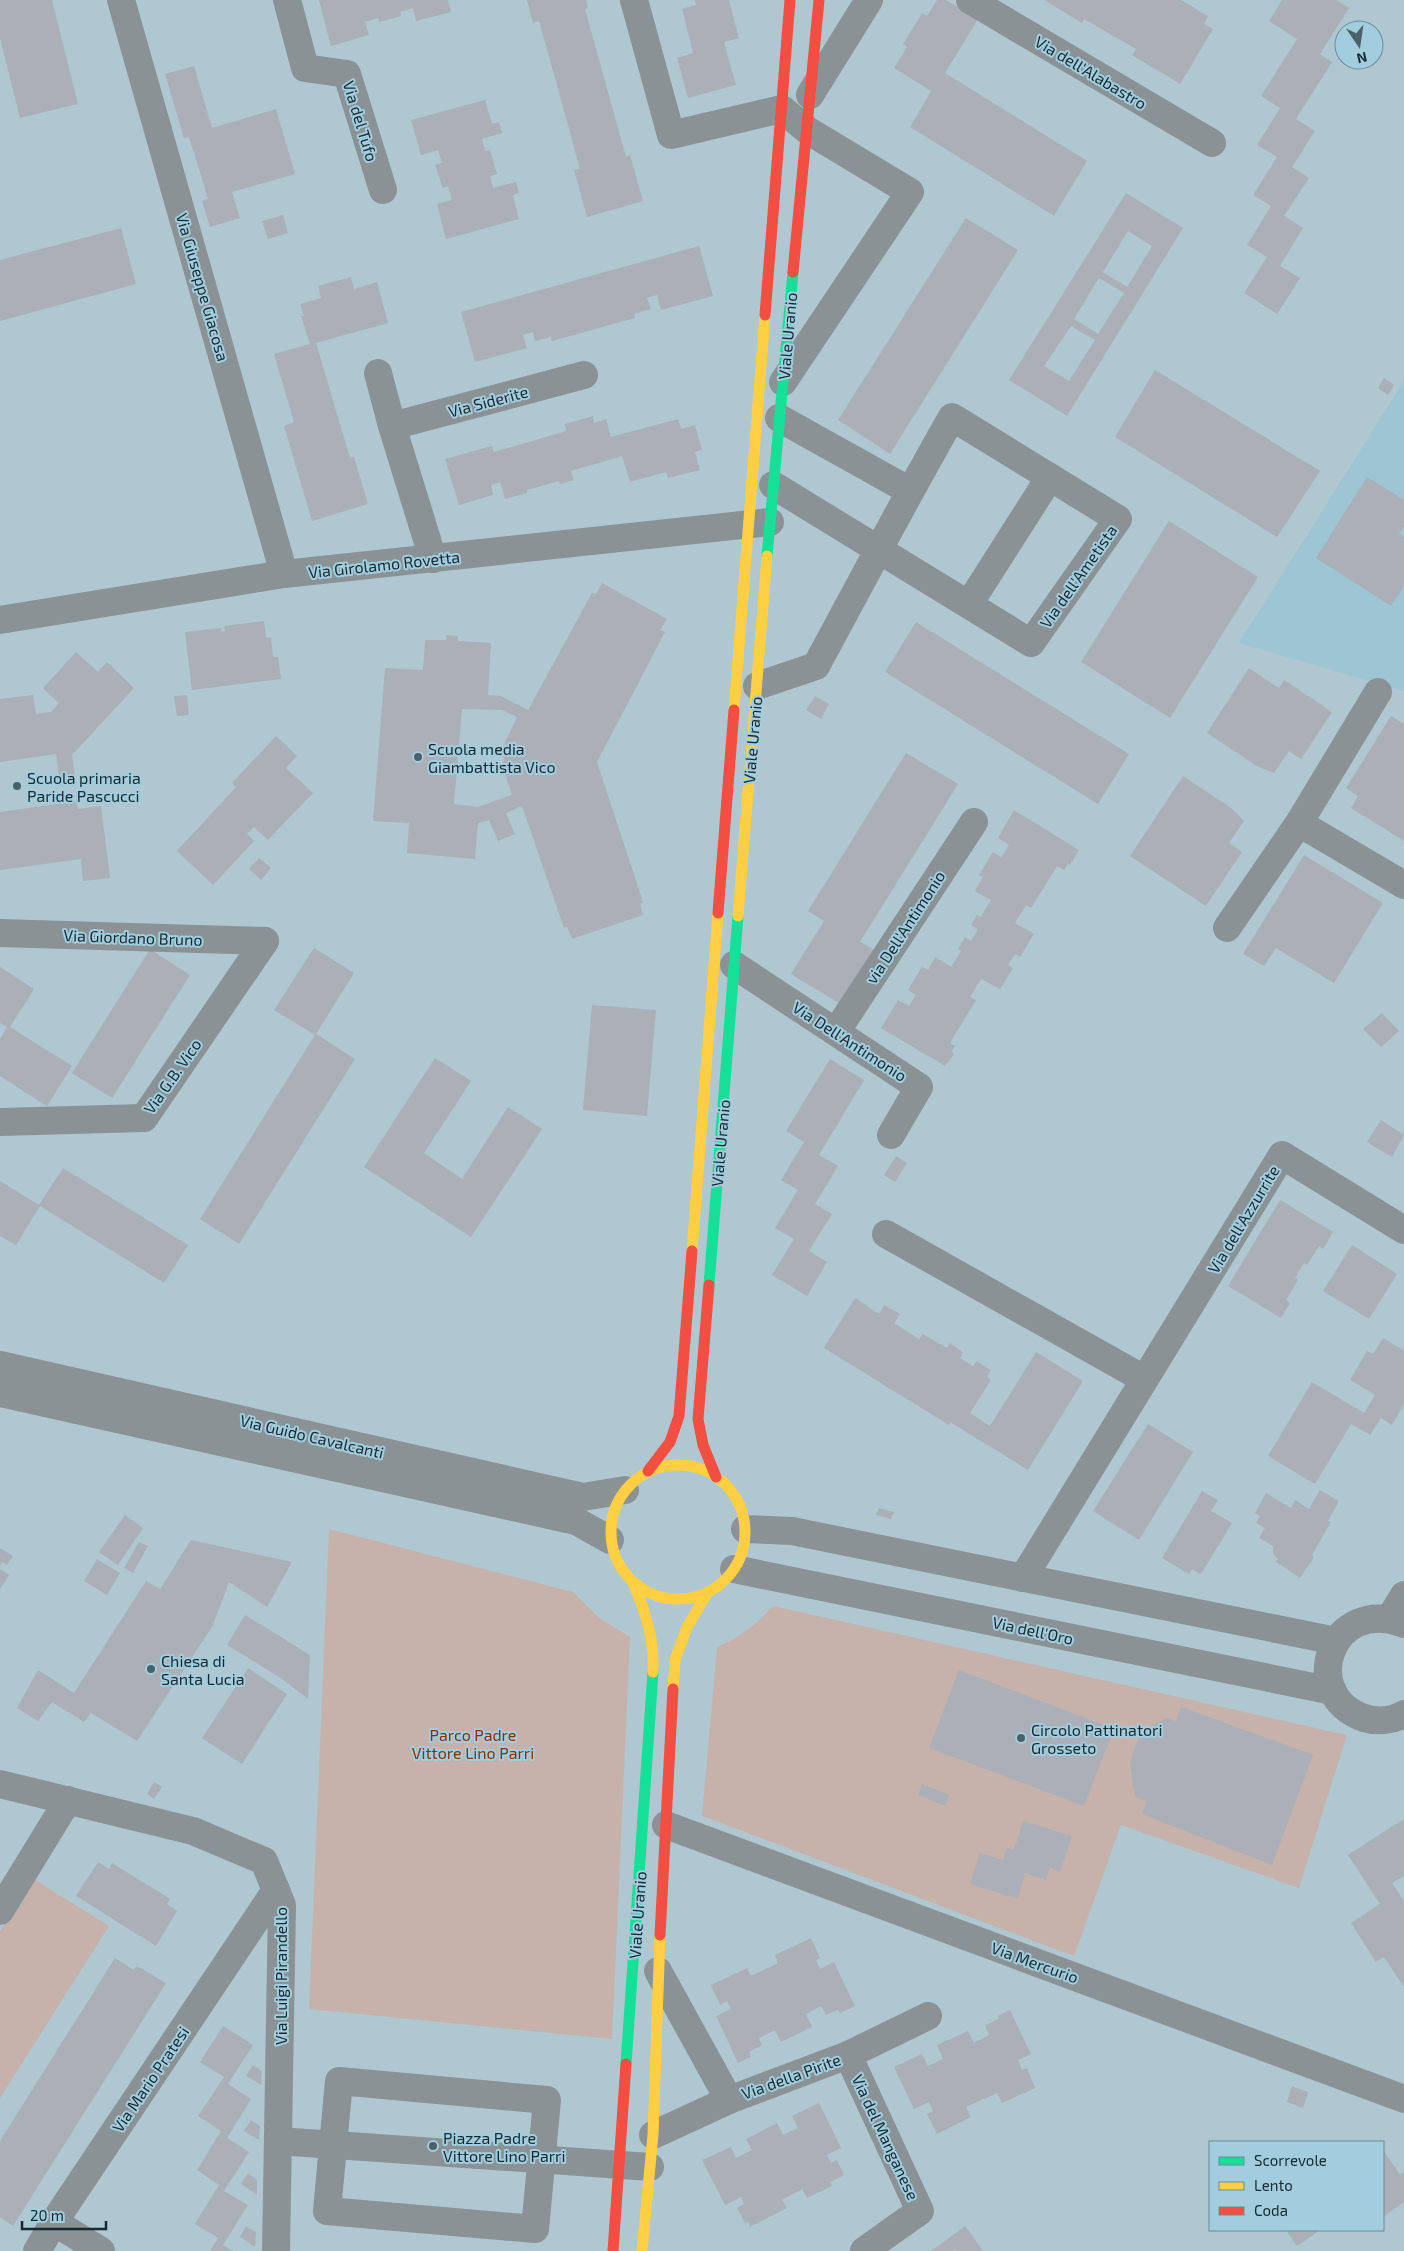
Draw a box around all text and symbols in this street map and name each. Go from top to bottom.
north arrow [1334,20,1384,70]
street label: Via dell'Alabastro [1032,31,1150,113]
text: N [1355,49,1369,68]
street label: Via del Tufo [340,78,382,164]
street label: Via Giuseppe Giacosa [173,211,233,363]
street label: Viale Uranio [774,292,800,380]
street label: Via Siderite [446,381,530,421]
street label: Via dell'Ametista [1035,521,1121,631]
street label: Via Girolamo Rovetta [307,547,461,581]
street label: Viale Uranio [739,696,765,784]
place label: Scuola media Giambattista Vico [428,739,556,776]
marker: Scuola media Giambattista Vico [412,751,424,763]
place label: Scuola primaria Paride Pascucci [27,768,141,805]
marker: Scuola primaria Paride Pascucci [11,780,23,792]
street label: via Dell'Antimonio [861,867,949,987]
street label: Via Giordano Bruno [63,925,203,949]
street label: Via Dell'Antimonio [789,997,911,1085]
street label: Via G.B. Vico [139,1035,205,1117]
street label: Viale Uranio [707,1099,733,1187]
street label: Via dell'Azzurrite [1203,1162,1283,1276]
street label: Via Guido Cavalcanti [238,1410,386,1462]
street label: Via dell'Oro [991,1612,1075,1648]
place label: Chiesa di Santa Lucia [161,1651,244,1688]
marker: Chiesa di Santa Lucia [145,1663,157,1675]
place label: Circolo Pattinatori Grosseto [1031,1720,1162,1757]
park label: Parco Padre Vittore Lino Parri [412,1725,534,1762]
marker: Circolo Pattinatori Grosseto [1015,1732,1027,1744]
street label: Viale Uranio [624,1871,650,1959]
street label: Via Luigi Pirandello [271,1907,290,2045]
street label: Via Mercurio [989,1937,1081,1987]
street label: Via Mario Pratesi [108,2023,192,2135]
street label: Via della Pirite [739,2049,843,2103]
street label: Via del Manganese [849,2071,923,2203]
place label: Piazza Padre Vittore Lino Parri [443,2128,565,2165]
marker: Piazza Padre Vittore Lino Parri [427,2140,439,2152]
legend [1209,2141,1384,2231]
text: Scorrevole [1254,2151,1327,2169]
text: Lento [1254,2176,1293,2194]
scale bar [22,2198,106,2230]
text: Coda [1254,2201,1288,2219]
text: 20 m [30,2206,64,2224]

